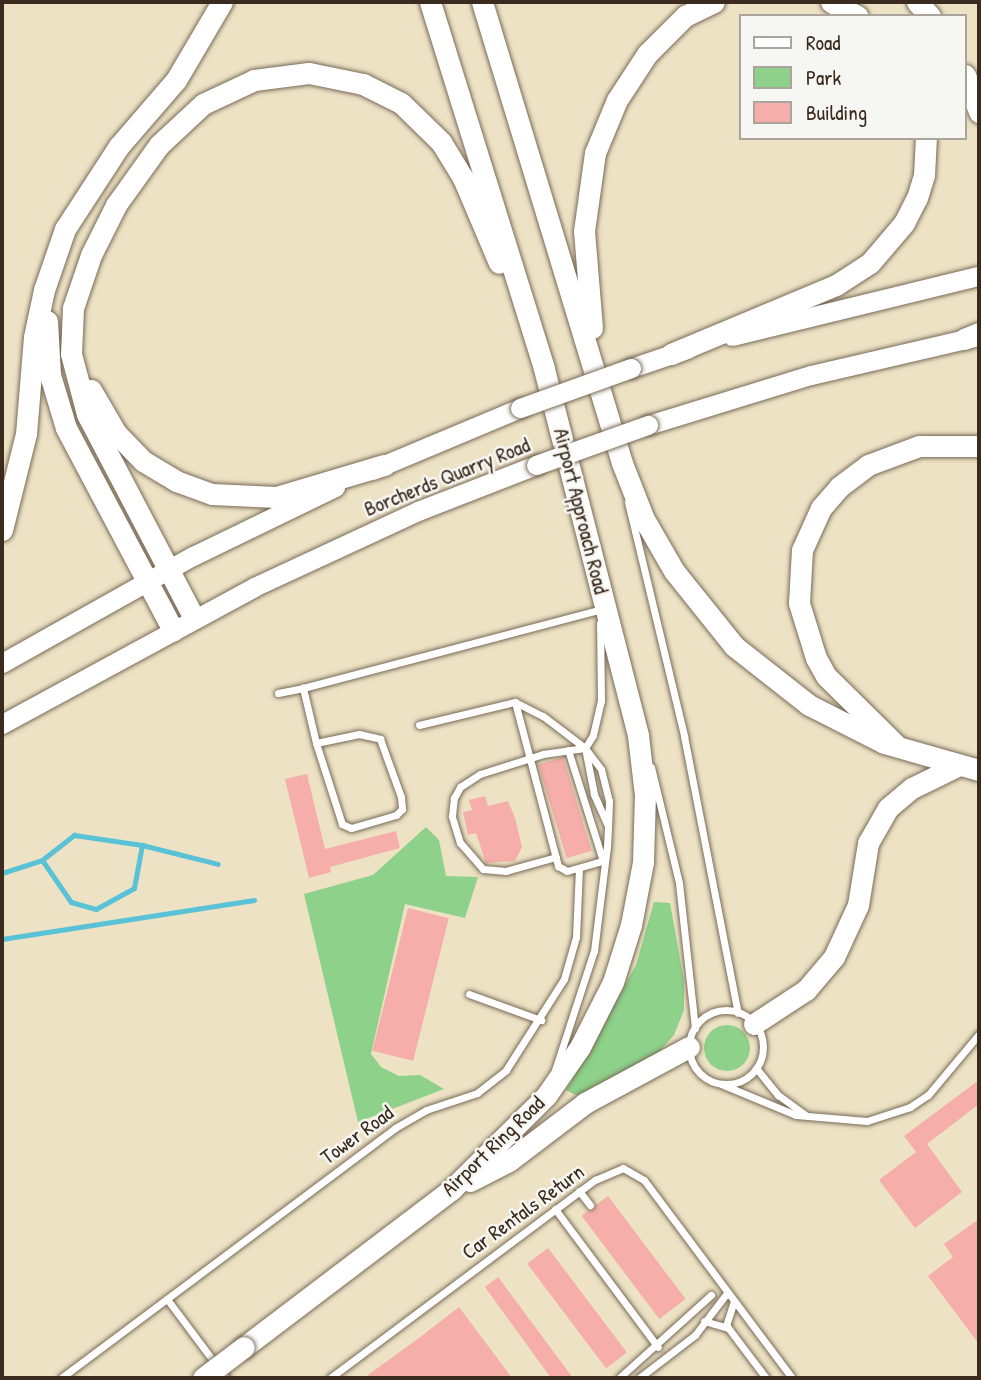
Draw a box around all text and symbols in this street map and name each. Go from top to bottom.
legend [740,14,967,140]
text: Road [806,28,840,57]
text: Park [806,63,841,92]
text: Building [806,98,867,127]
street label: Airport Approach Road [548,426,614,596]
street label: Borcherds Quarry Road [361,432,533,522]
street label: Airport Ring Road [436,1091,550,1201]
street label: Tower Road [316,1100,398,1170]
street label: Car Rentals Return [457,1159,589,1265]

